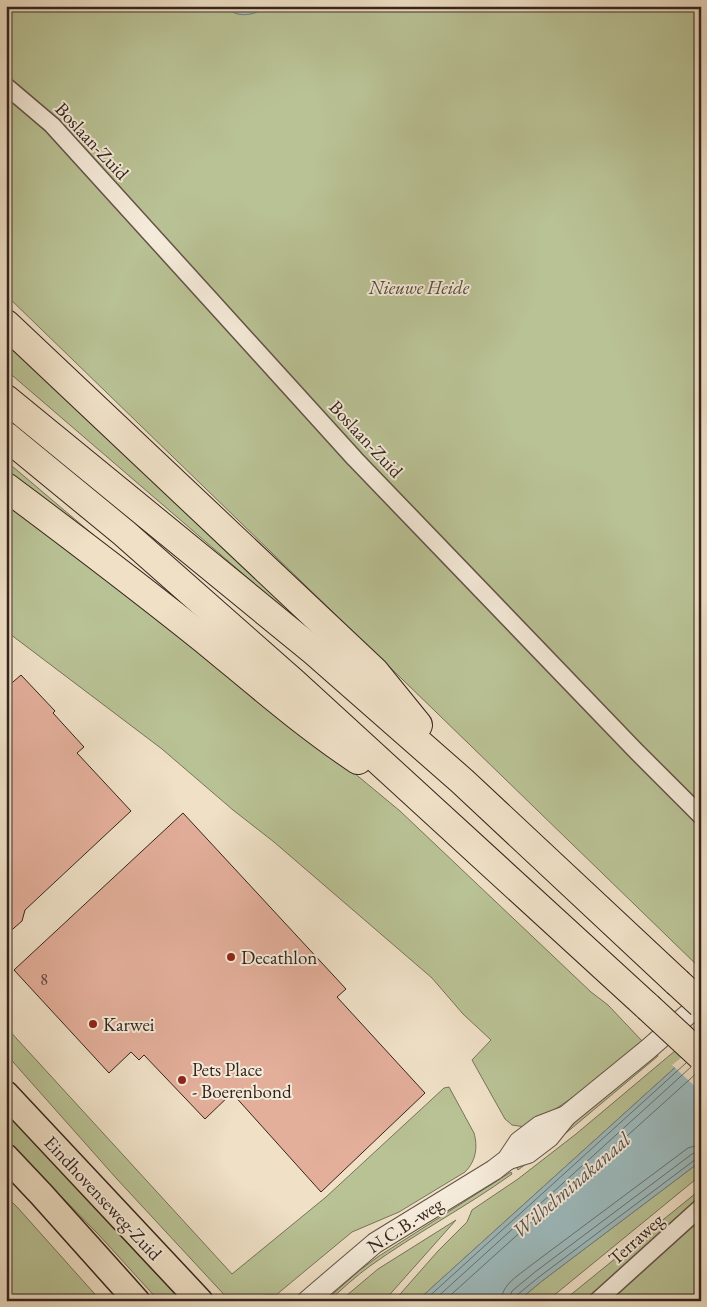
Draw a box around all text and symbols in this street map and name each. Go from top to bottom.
street label: Boslaan-Zuid [50,97,135,185]
park label: Nieuwe Heide [368,275,470,300]
street label: Boslaan-Zuid [324,395,409,483]
place label: Decathlon [241,945,317,970]
marker: Decathlon [225,951,237,963]
house number: 8 [40,969,48,990]
place label: Karwei [103,1012,155,1037]
marker: Karwei [87,1018,99,1030]
place label: Pets Place - Boerenbond [192,1057,292,1104]
marker: Pets Place - Boerenbond [176,1074,188,1086]
water label: Wilhelminakanaal [506,1126,637,1244]
street label: Eindhovenseweg-Zuid [39,1130,168,1266]
street label: N.C.B.-weg [362,1191,448,1259]
street label: Terraweg [603,1207,670,1270]

